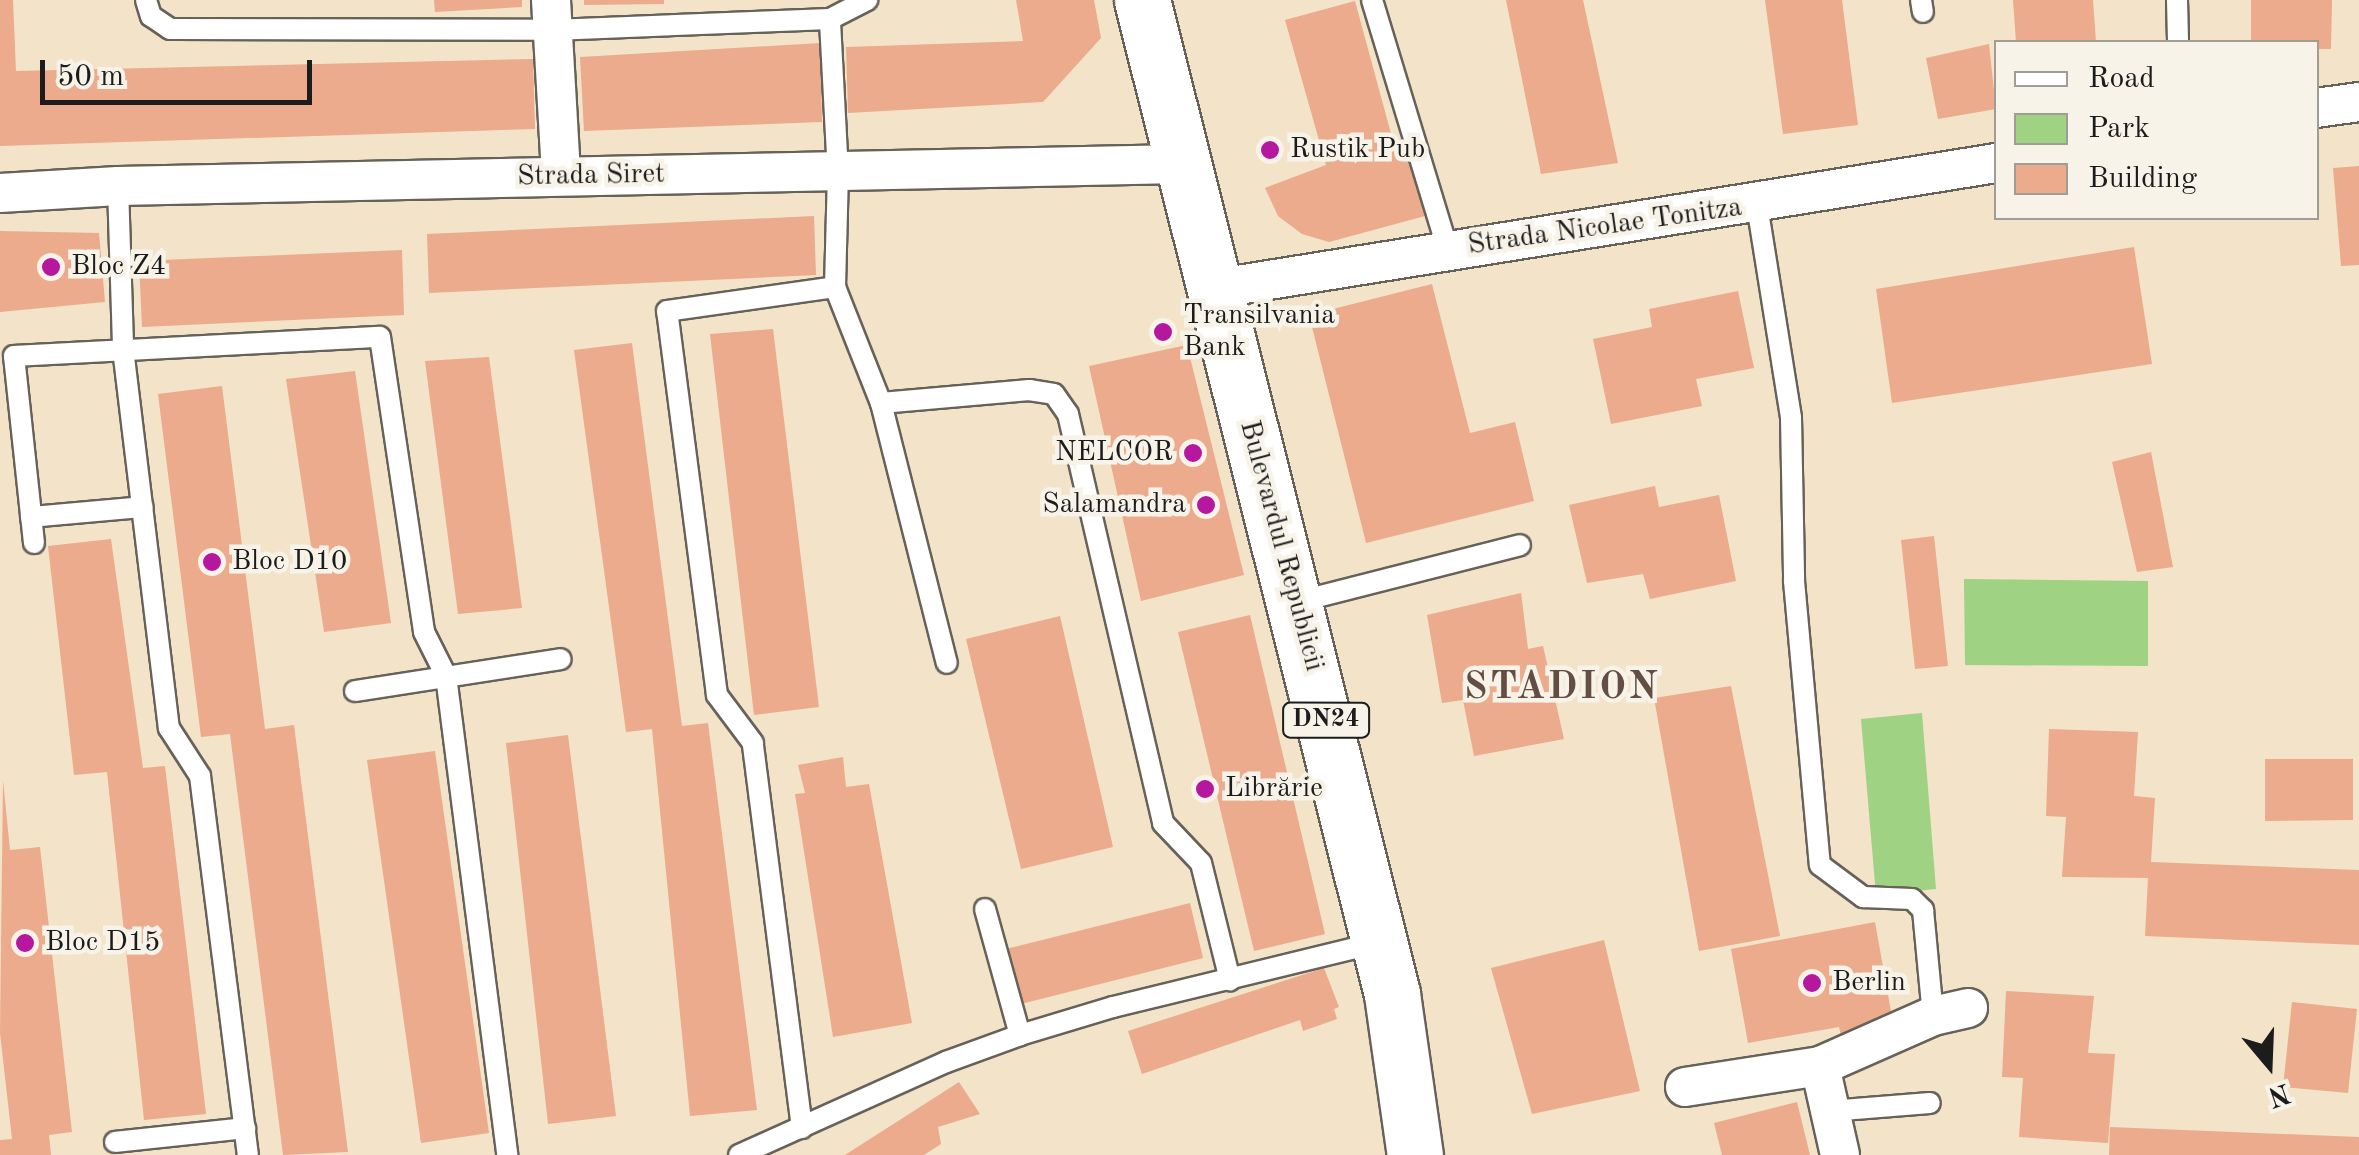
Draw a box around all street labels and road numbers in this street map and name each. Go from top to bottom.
street label: Strada Siret [517,158,665,194]
street label: Strada Nicolae Tonitza [1466,191,1744,263]
street label: Bulevardul Republicii [1231,417,1331,675]
road number: DN24 [1281,700,1371,740]

